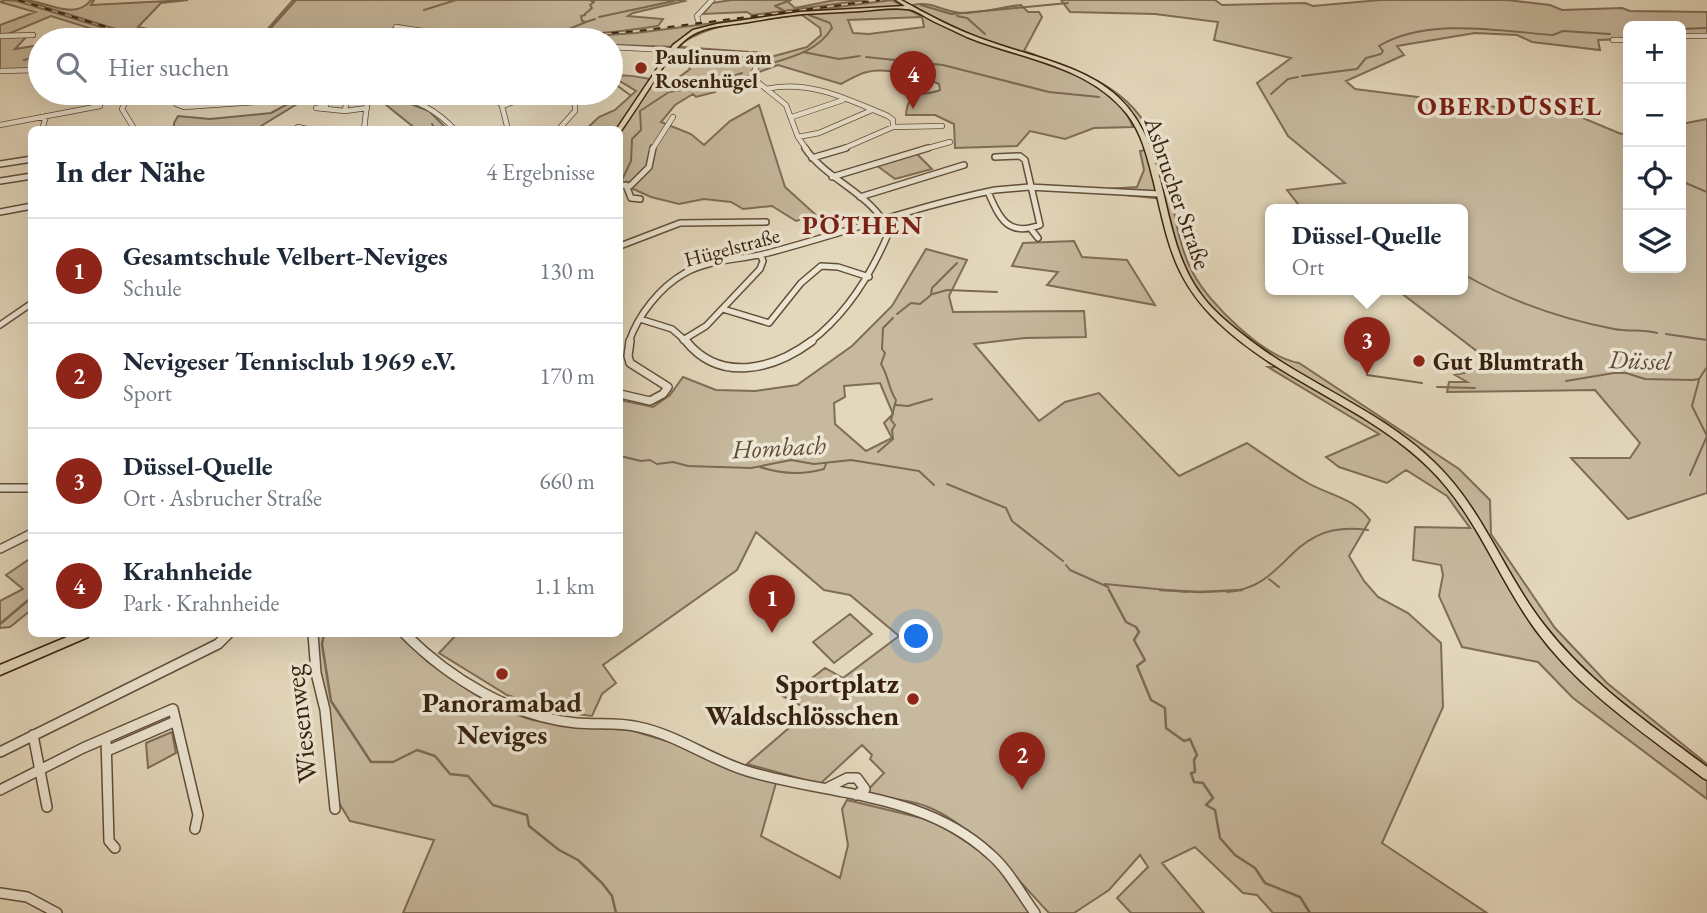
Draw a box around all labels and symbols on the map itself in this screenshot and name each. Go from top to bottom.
place label: Paulinum am Rosenhügel [655,43,772,94]
pin: 4 [890,51,936,109]
marker: Paulinum am Rosenhügel [633,60,649,76]
district label: OBERDÜSSEL [1417,89,1603,123]
street label: Asbrucher Straße [1137,112,1219,273]
district label: PÖTHEN [802,208,924,242]
street label: Hügelstraße [681,221,783,273]
pin: 3 [1344,317,1390,375]
water label: Düssel [1607,342,1673,378]
place label: Gut Blumtrath [1433,346,1584,377]
marker: Gut Blumtrath [1411,353,1427,369]
water label: Hombach [730,428,827,466]
pin: 1 [749,575,795,633]
your location [899,619,933,653]
street label: Wiesenweg [275,662,325,785]
place label: Sportplatz Waldschlösschen [705,665,899,733]
marker: Panoramabad Neviges [494,666,510,682]
place label: Panoramabad Neviges [422,684,583,752]
marker: Sportplatz Waldschlösschen [905,691,921,707]
pin: 2 [999,732,1045,790]

